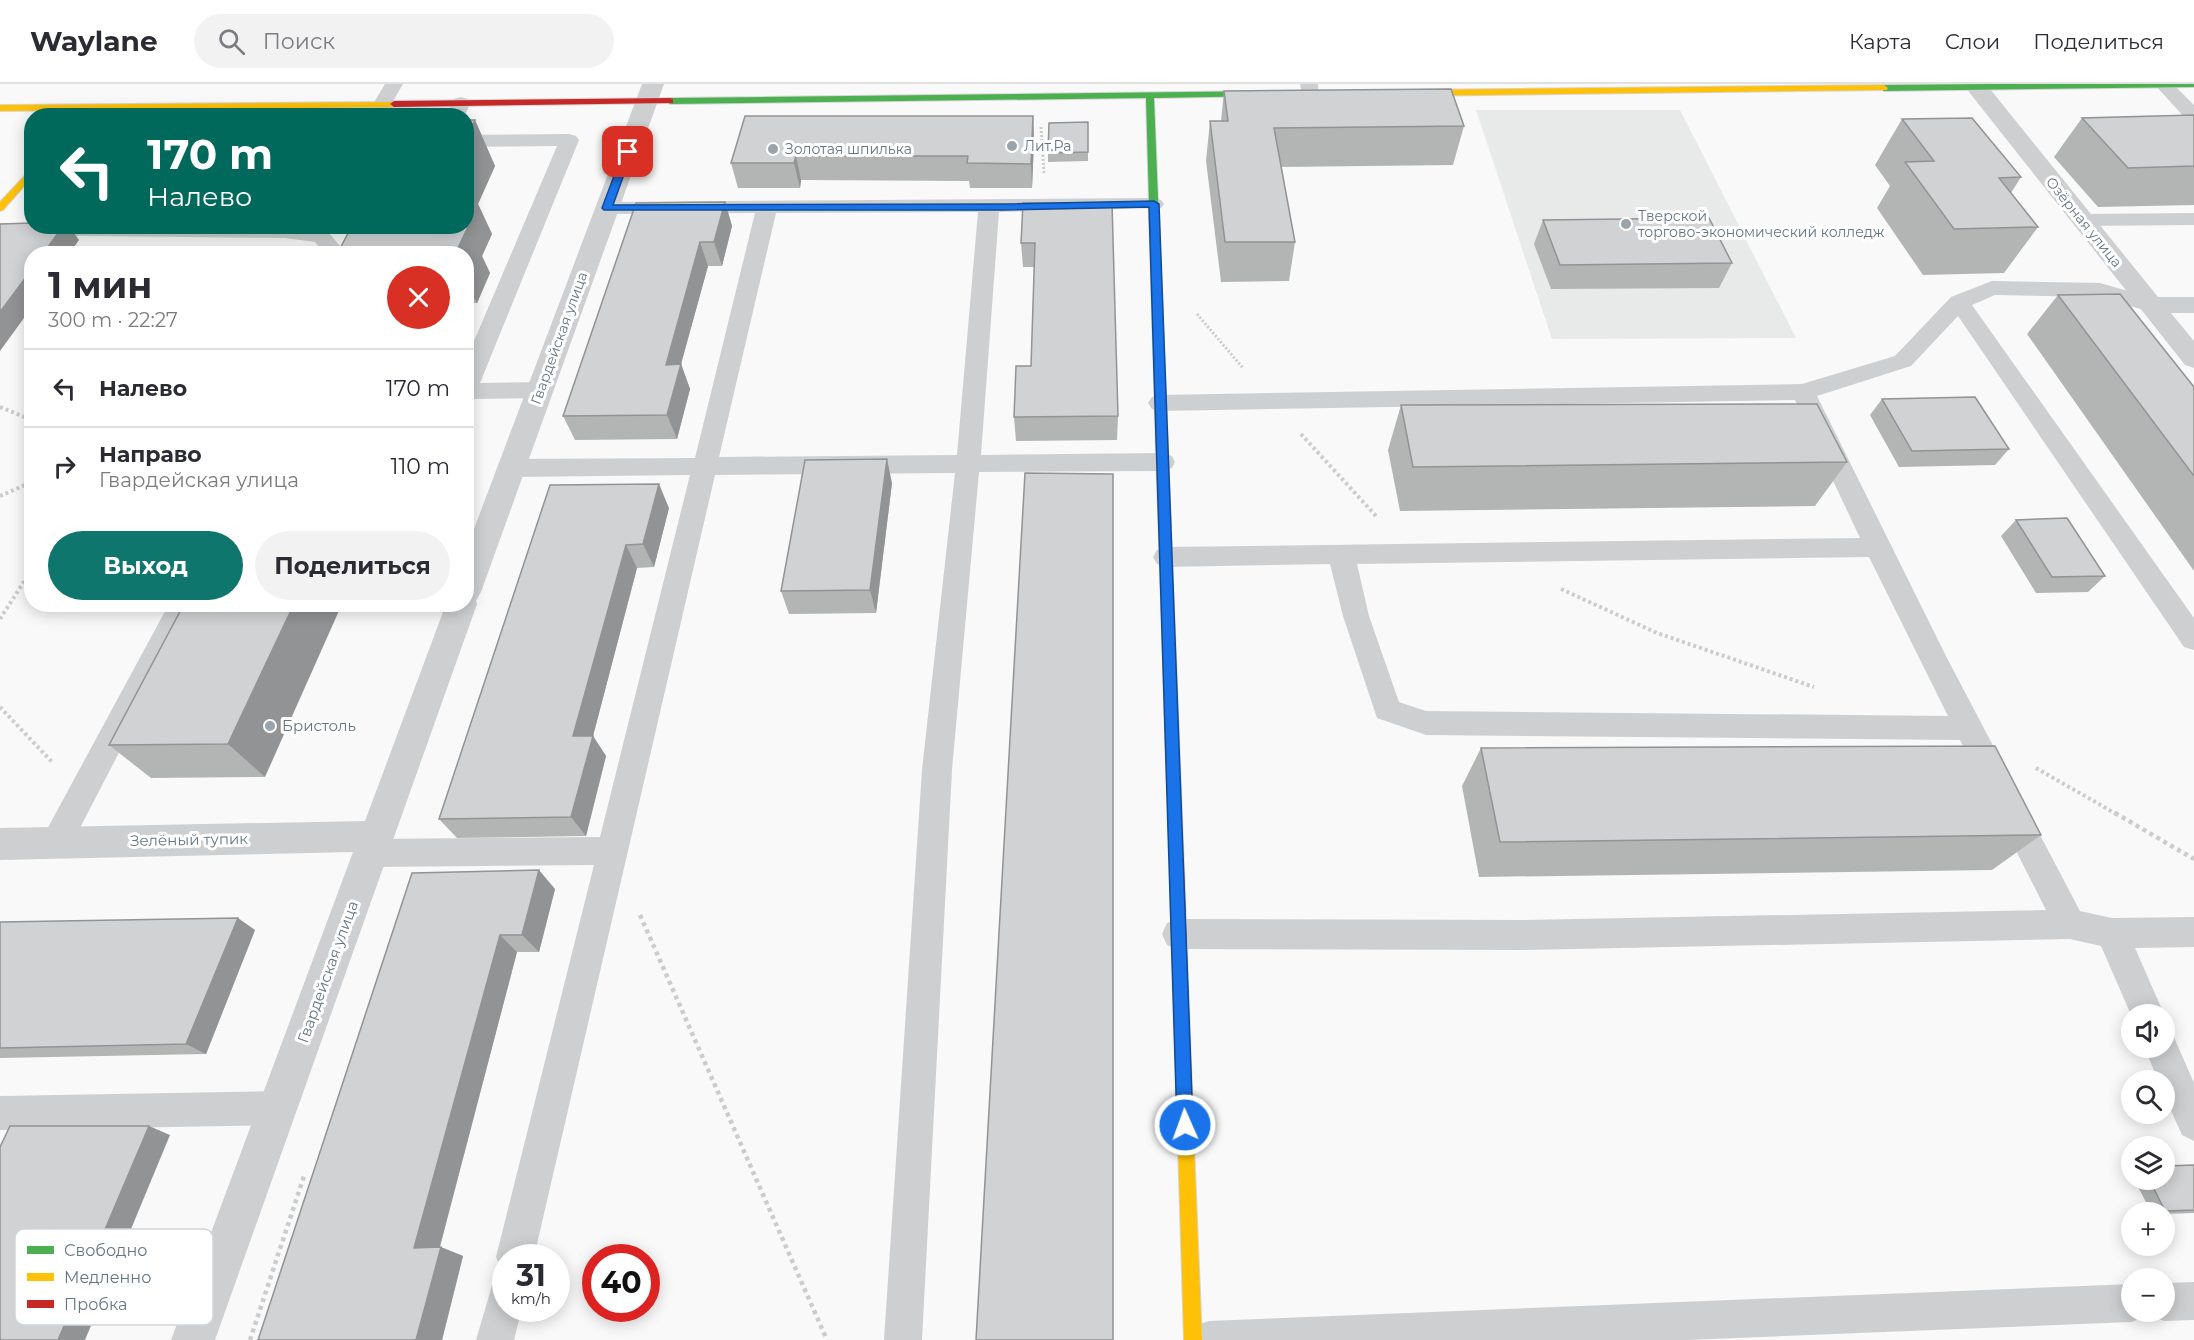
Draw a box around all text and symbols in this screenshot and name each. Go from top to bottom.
search box [194,14,614,68]
text: Waylane [30,24,158,58]
icon: search [215,25,248,58]
text: Поиск [263,28,335,55]
text: Карта [1849,29,1912,54]
text: Слои [1945,29,2000,54]
text: Поделиться [2033,29,2164,54]
pin [602,126,653,177]
text: 170 m [147,128,273,180]
icon: left [48,132,126,210]
icon: arrive [611,135,644,168]
place label: Лит.Ра [1024,137,1071,155]
marker: Лит.Ра [1005,139,1019,153]
place label: Золотая шпилька [785,140,912,158]
marker: Золотая шпилька [766,142,780,156]
street label: Озёрная улица [2042,173,2126,271]
text: Налево [147,180,252,213]
place label: Тверской торгово-экономический колледж [1638,207,1885,241]
marker: Тверской торгово-экономический колледж [1619,217,1633,231]
text: 1 мин [48,263,152,307]
button: close [387,266,450,329]
street label: Гвардейская улица [527,269,591,407]
text: 300 m · 22:27 [48,308,178,332]
icon: left [48,372,81,405]
text: Налево [99,375,187,402]
text: 170 m [386,375,450,402]
text: Направо [99,441,202,468]
icon: right [48,450,81,483]
text: 110 m [390,453,450,480]
text: Гвардейская улица [99,468,299,492]
button: Выход [48,531,243,600]
button: Поделиться [255,531,450,600]
place label: Бристоль [282,716,356,735]
marker: Бристоль [263,719,277,733]
street label: Зелёный тупик [130,829,248,850]
street label: Гвардейская улица [293,898,362,1045]
map controls [2121,1004,2175,1322]
button: sound [2121,1004,2175,1058]
button: search [2121,1070,2175,1124]
position arrow [1153,1093,1217,1157]
button: layers [2121,1136,2175,1190]
button: + [2121,1202,2175,1256]
legend [15,1229,213,1325]
text: Свободно [64,1241,147,1260]
speed limit sign: 40 [582,1244,660,1322]
text: 31 [516,1257,546,1294]
text: Медленно [64,1268,151,1287]
button: − [2121,1268,2175,1322]
text: km/h [511,1289,551,1308]
text: Пробка [64,1295,127,1314]

